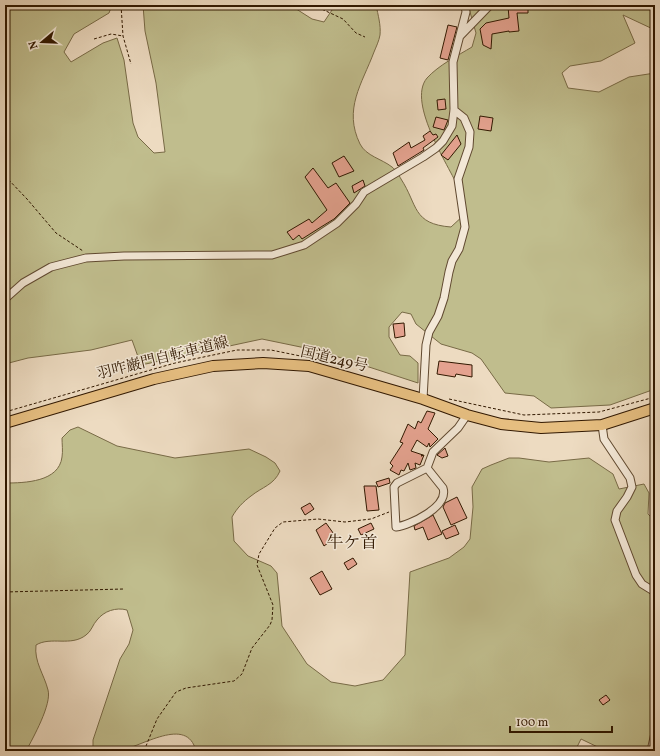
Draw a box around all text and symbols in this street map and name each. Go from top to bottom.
north arrow [22,22,62,62]
text: N [26,39,42,51]
street label: 羽咋巌門自転車道線 [95,332,231,386]
street label: 国道249号 [298,342,370,378]
district label: 牛ケ首 [327,532,378,555]
scale bar [510,708,612,734]
text: 100 m [516,715,549,731]

